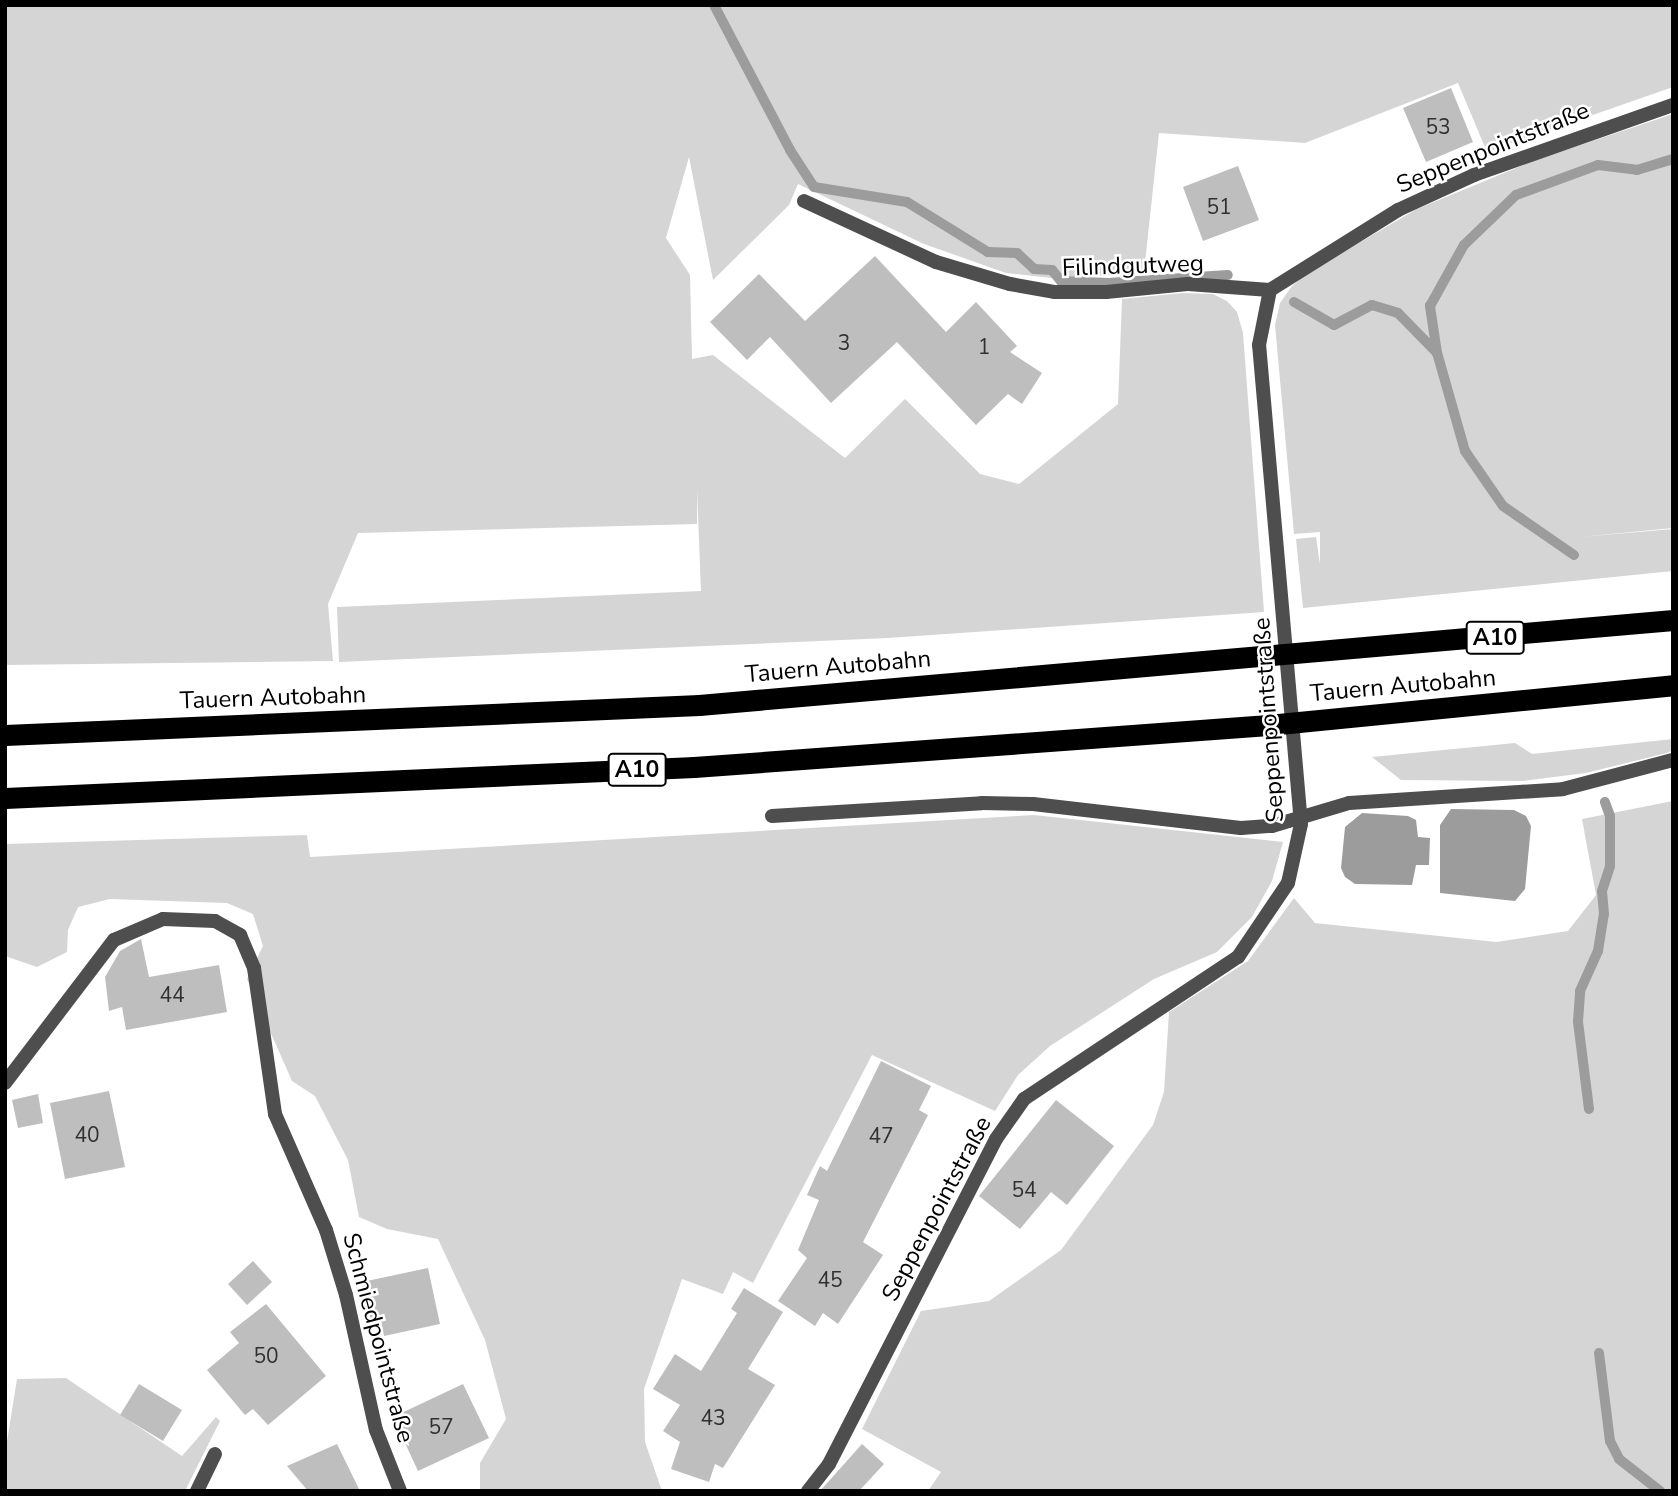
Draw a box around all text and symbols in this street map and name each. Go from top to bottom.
street label: Seppenpointstraße [1392,96,1594,200]
house number: 53 [1425,114,1451,140]
house number: 51 [1206,194,1232,220]
street label: Filindgutweg [1062,249,1204,283]
house number: 3 [838,330,850,356]
house number: 1 [978,334,990,360]
street label: Seppenpointstraße [1247,617,1291,823]
road number: A10 [1465,618,1525,658]
street label: Tauern Autobahn [744,645,932,689]
street label: Tauern Autobahn [1309,664,1497,708]
street label: Tauern Autobahn [179,680,367,716]
road number: A10 [607,750,667,790]
house number: 44 [159,982,185,1008]
street label: Seppenpointstraße [876,1112,998,1306]
house number: 40 [74,1122,100,1148]
house number: 47 [868,1123,894,1149]
house number: 54 [1011,1177,1037,1203]
street label: Schmiedpointstraße [336,1230,420,1446]
house number: 45 [817,1267,843,1293]
house number: 50 [253,1343,279,1369]
house number: 43 [700,1405,726,1431]
house number: 57 [428,1414,454,1440]

